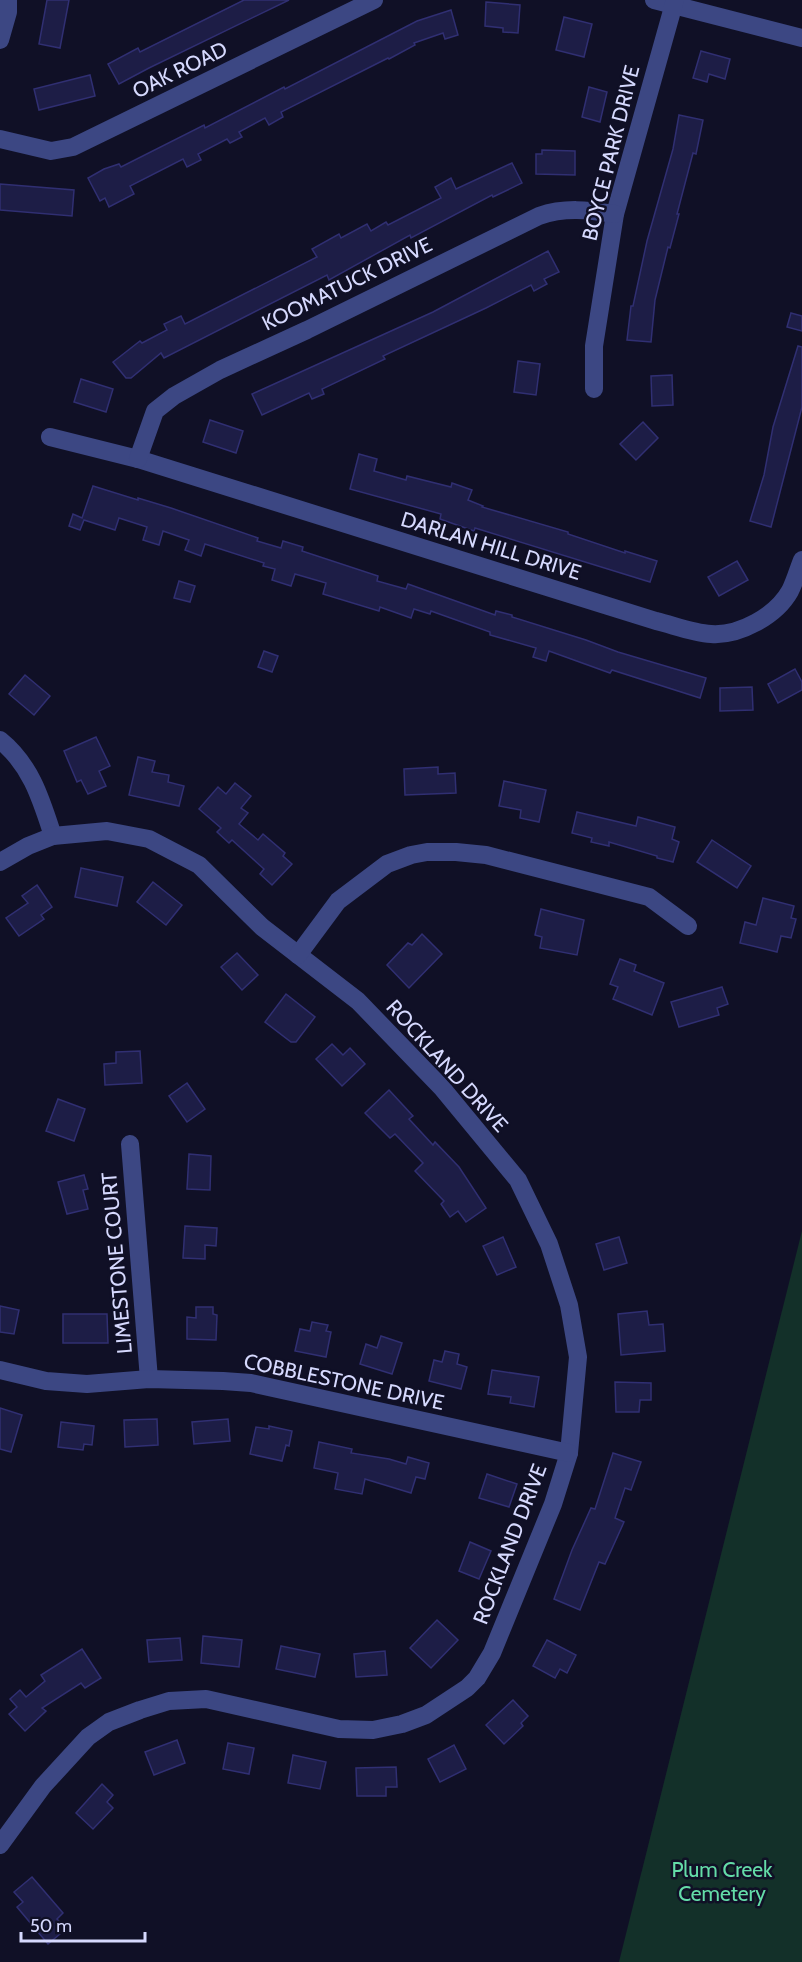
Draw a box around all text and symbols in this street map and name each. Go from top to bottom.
street label: OAK ROAD [128,36,231,103]
street label: BOYCE PARK DRIVE [577,63,644,243]
street label: KOOMATUCK DRIVE [258,232,436,336]
street label: DARLAN HILL DRIVE [398,506,584,585]
street label: ROCKLAND DRIVE [381,994,513,1137]
street label: LIMESTONE COURT [96,1171,137,1355]
street label: COBBLESTONE DRIVE [242,1348,446,1415]
street label: ROCKLAND DRIVE [467,1460,552,1627]
park label: Plum Creek Cemetery [671,1857,773,1906]
scale bar [21,1905,146,1943]
text: 50 m [30,1915,72,1937]

